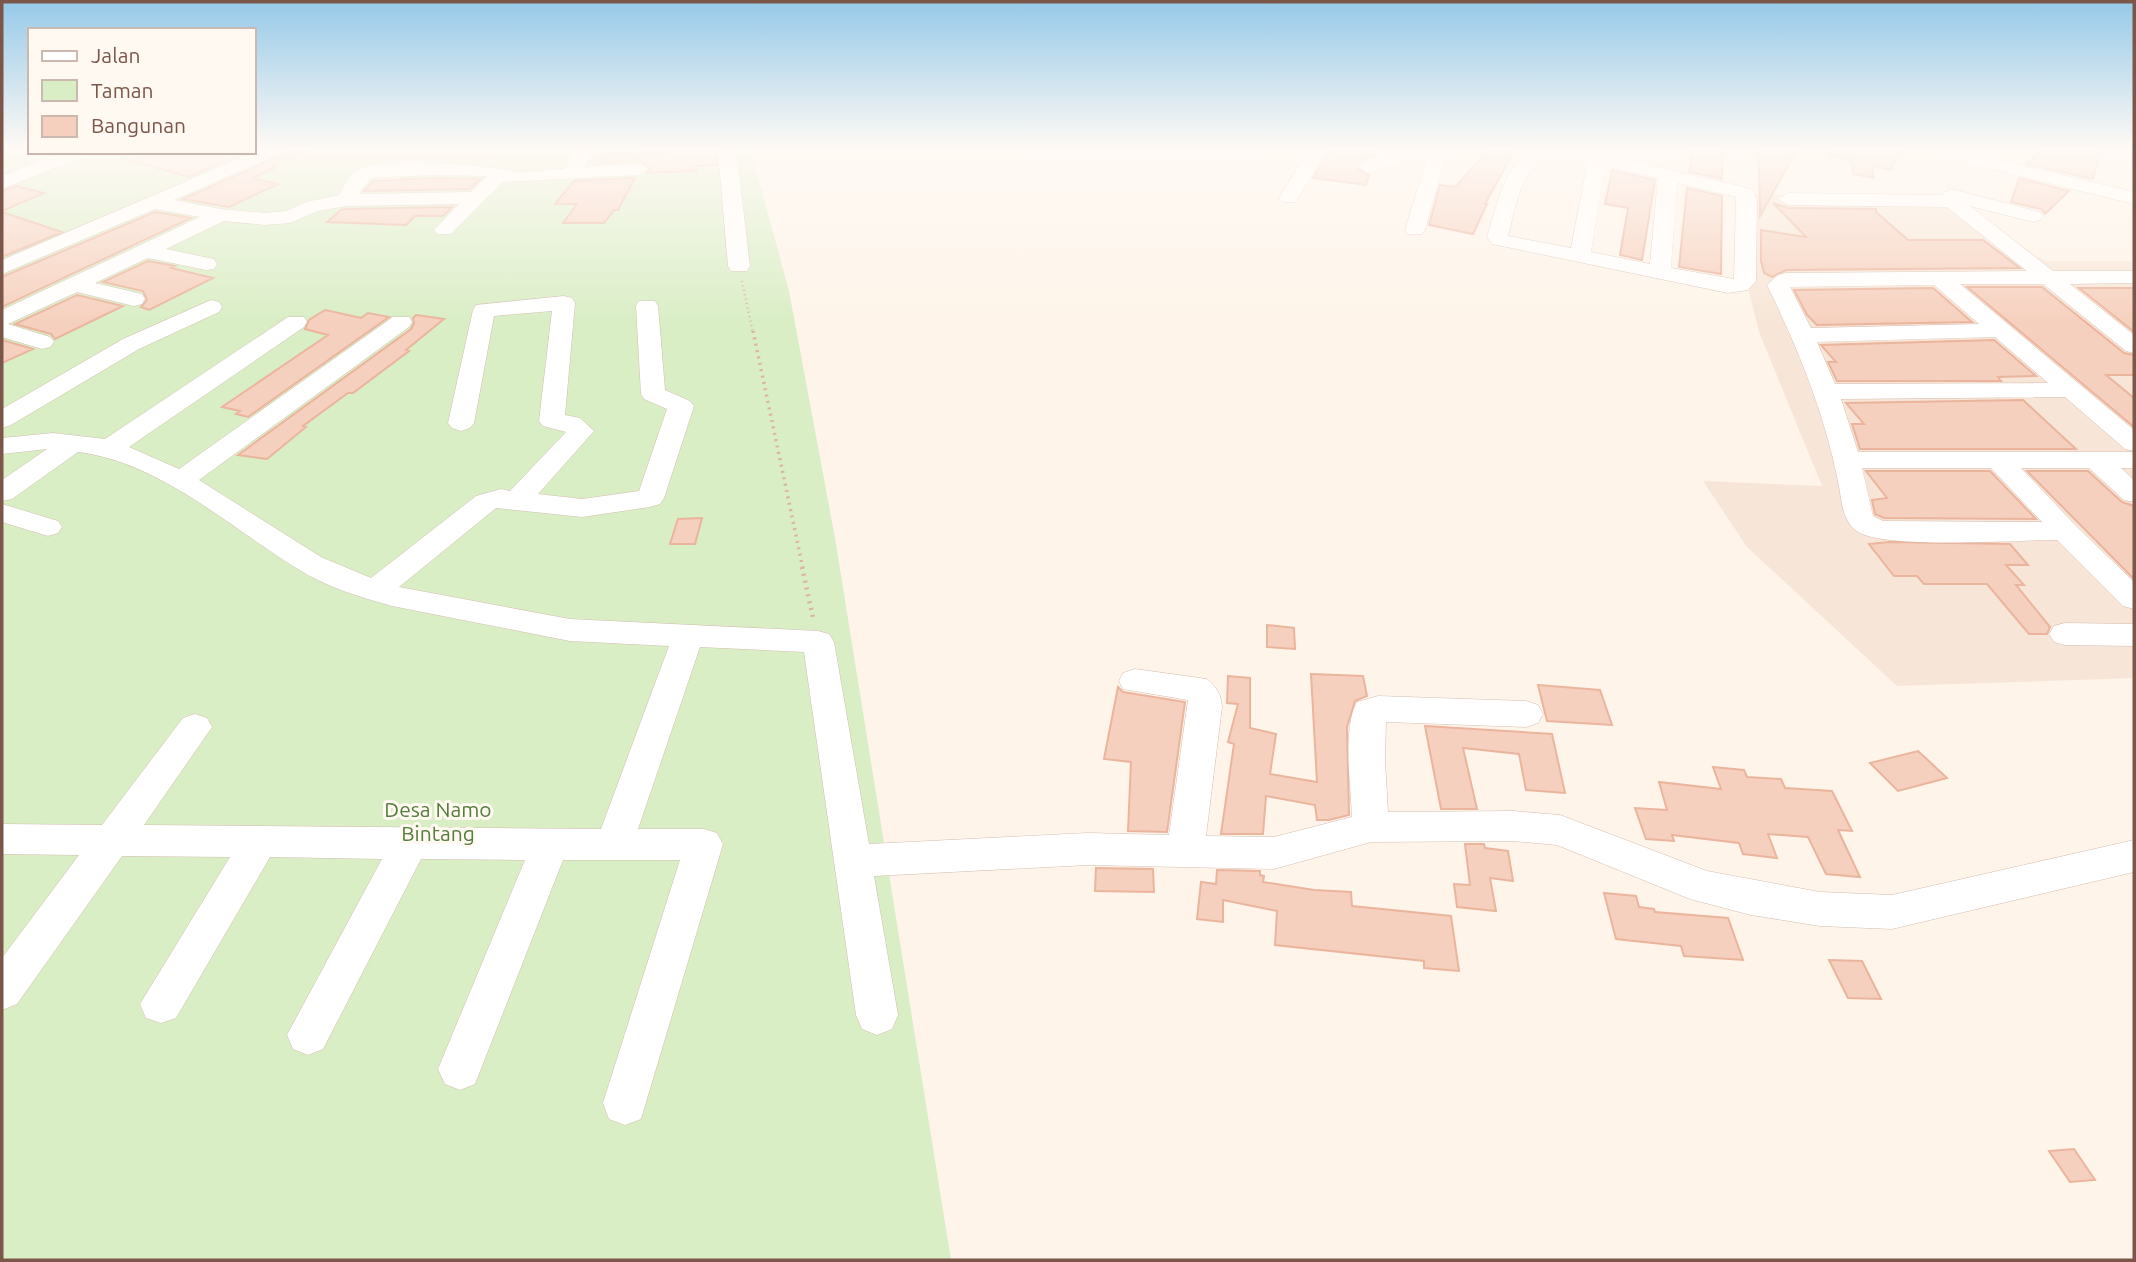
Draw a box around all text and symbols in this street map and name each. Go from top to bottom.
legend [28,28,256,154]
text: Jalan [91,43,140,67]
text: Taman [91,78,154,102]
text: Bangunan [91,113,186,137]
park label: Desa Namo Bintang [384,797,492,845]

